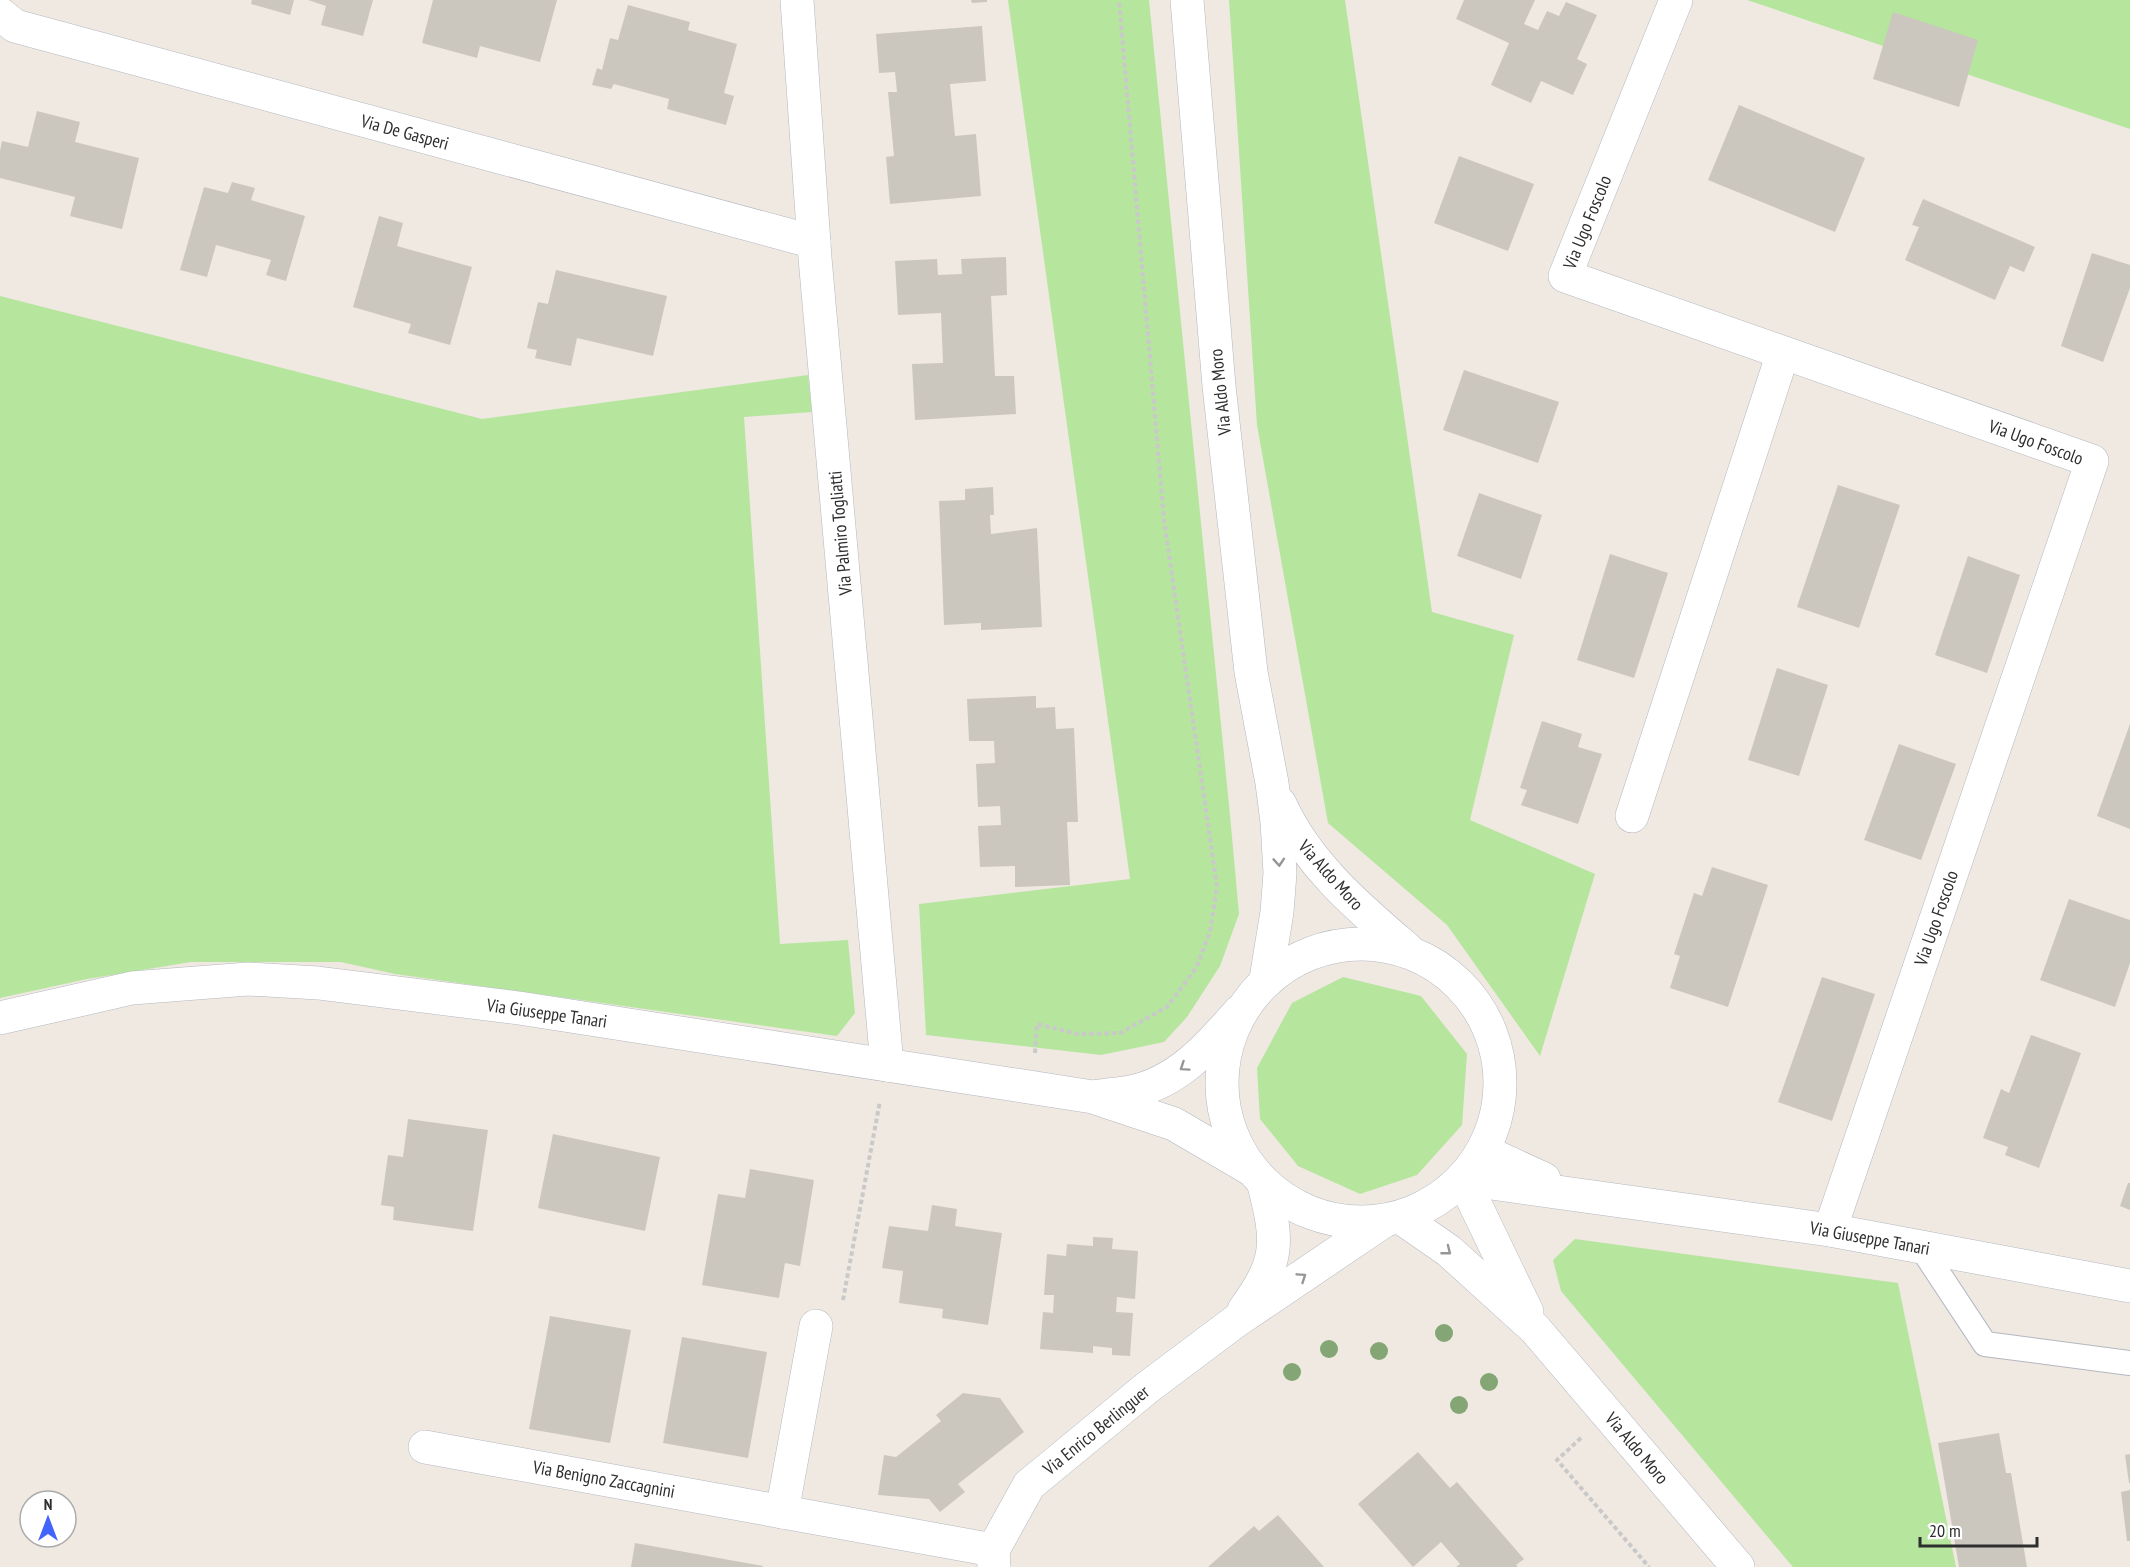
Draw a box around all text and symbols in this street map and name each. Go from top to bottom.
street label: Via De Gasperi [357,109,452,155]
street label: Via Ugo Foscolo [1557,172,1616,273]
street label: Via Aldo Moro [1204,347,1236,437]
street label: Via Ugo Foscolo [1985,414,2087,470]
street label: Via Palmiro Togliatti [823,470,857,597]
street label: Via Aldo Moro [1293,834,1369,915]
one-way arrow [1273,857,1286,866]
street label: Via Ugo Foscolo [1909,867,1963,970]
street label: Via Giuseppe Tanari [484,993,609,1033]
one-way arrow [1180,1059,1191,1070]
street label: Via Giuseppe Tanari [1807,1216,1932,1260]
one-way arrow [1441,1243,1452,1254]
one-way arrow [1295,1273,1306,1284]
street label: Via Enrico Berlinguer [1037,1380,1154,1481]
street label: Via Aldo Moro [1600,1407,1674,1489]
street label: Via Benigno Zaccagnini [530,1455,677,1503]
north arrow [18,1489,78,1549]
text: N [44,1494,52,1514]
scale bar [1920,1510,2037,1548]
text: 20 m [1929,1519,1961,1542]

